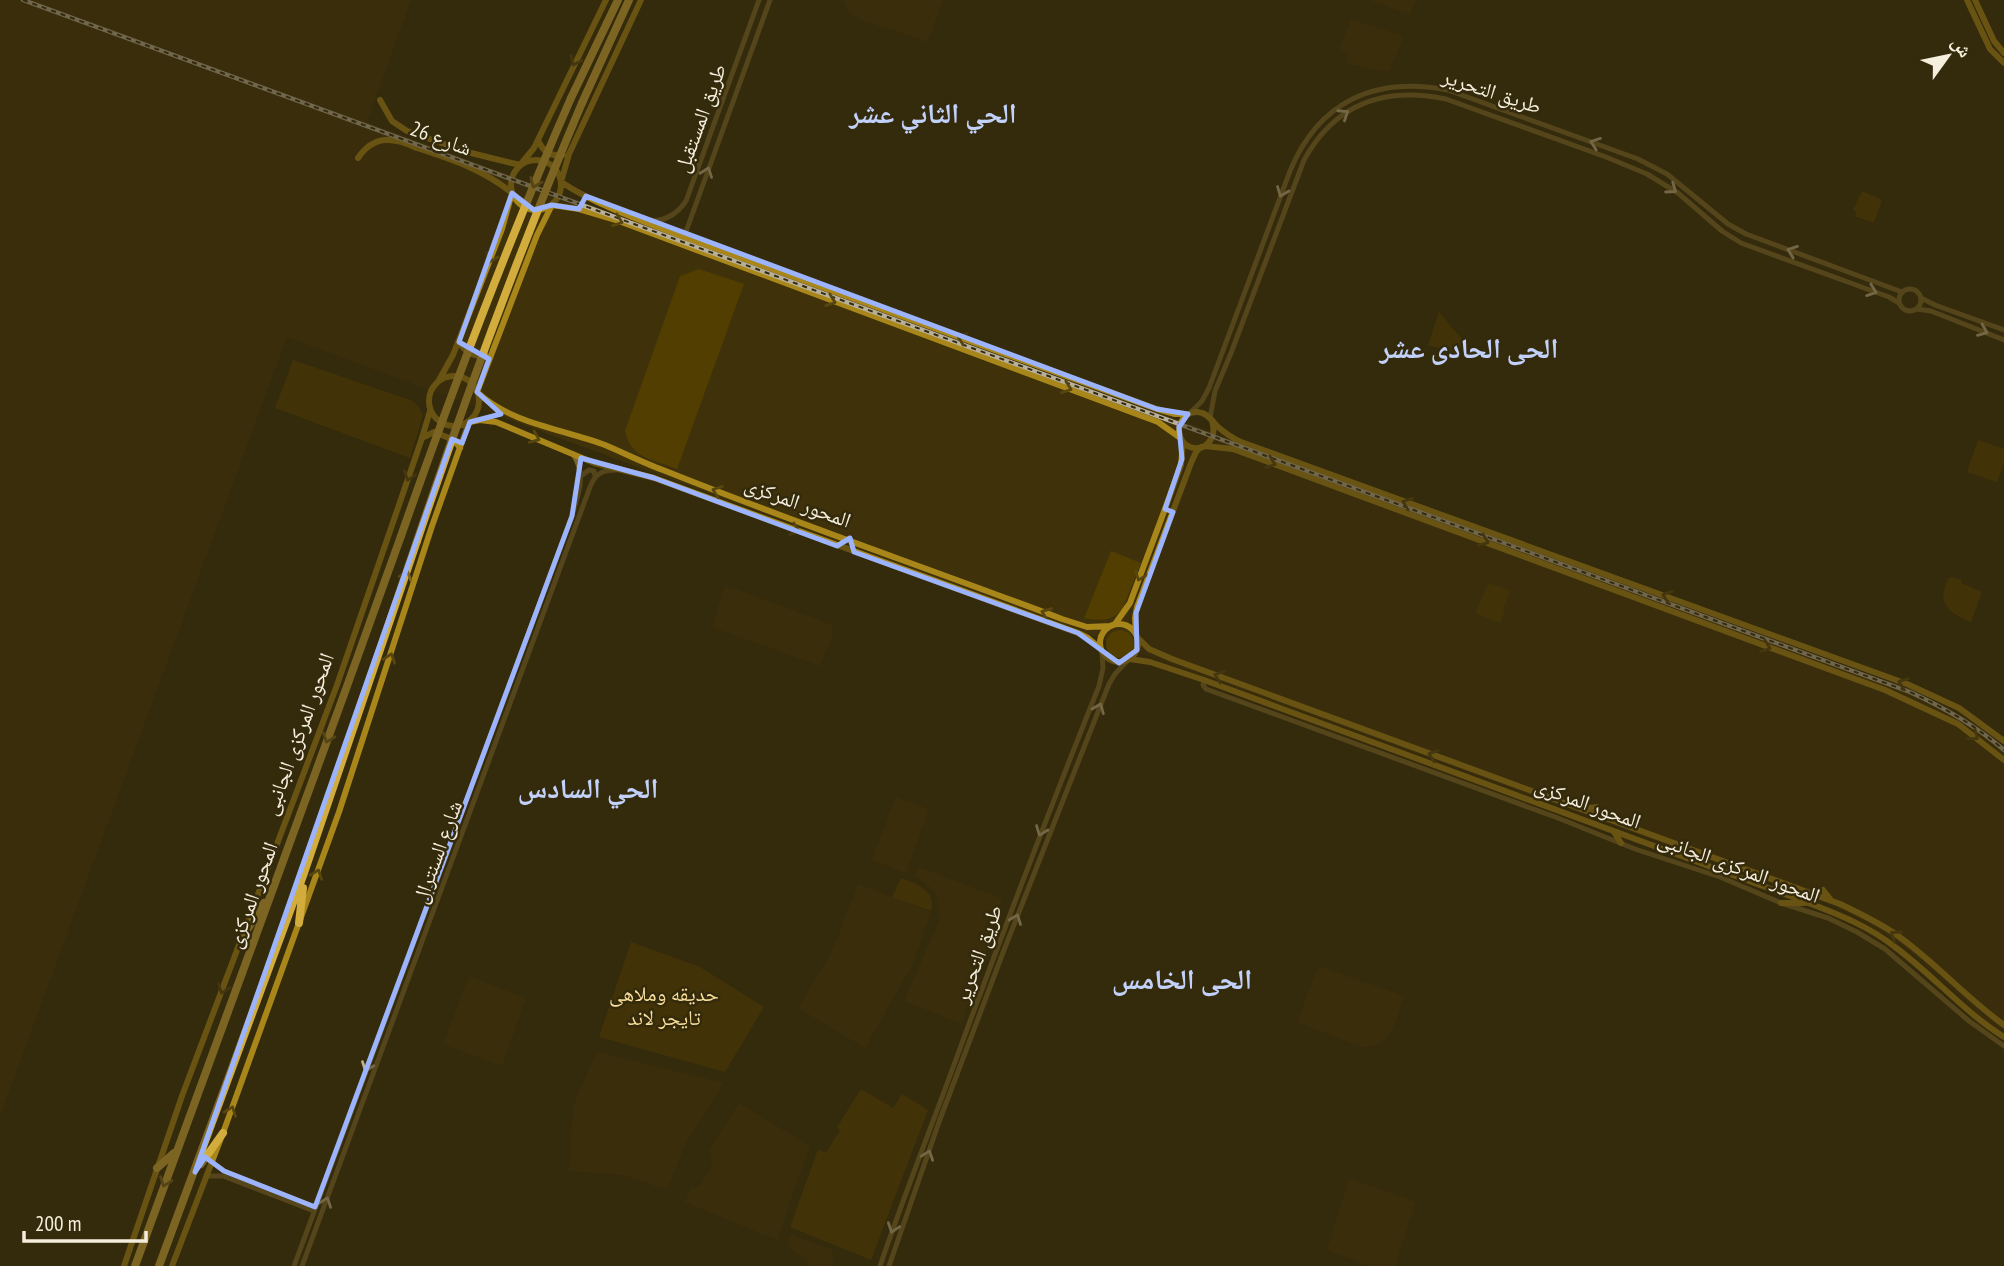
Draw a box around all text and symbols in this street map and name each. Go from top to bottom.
north arrow [1913,21,1983,91]
text: ش [1947,32,1978,62]
one-way arrow [570,54,584,66]
street label: طريق المستقبل [668,60,732,176]
street label: طريق التحرير [1438,62,1545,120]
district label: الحي الثاني عشر [848,94,1017,135]
one-way arrow [1336,109,1349,122]
street label: شارع 26 [407,114,475,162]
one-way arrow [1589,137,1601,151]
one-way arrow [699,167,713,179]
one-way arrow [529,176,543,188]
one-way arrow [1664,181,1677,193]
one-way arrow [1276,185,1290,197]
one-way arrow [611,213,623,227]
one-way arrow [1787,246,1799,260]
one-way arrow [486,251,500,263]
one-way arrow [1866,283,1878,297]
one-way arrow [824,293,836,307]
one-way arrow [1977,323,1989,337]
district label: الحى الحادى عشر [1379,329,1558,366]
one-way arrow [956,332,968,346]
one-way arrow [1061,380,1073,394]
one-way arrow [528,429,540,443]
one-way arrow [1264,455,1276,469]
one-way arrow [403,469,417,481]
street label: المحور المركزى [741,470,855,534]
one-way arrow [712,485,724,499]
one-way arrow [1401,497,1413,511]
one-way arrow [788,522,800,536]
one-way arrow [1478,533,1490,547]
one-way arrow [398,569,412,582]
one-way arrow [1134,569,1148,581]
one-way arrow [1661,590,1673,604]
one-way arrow [1040,607,1052,621]
one-way arrow [1759,639,1772,653]
street label: المحور المركزى الجانبى [256,649,340,819]
one-way arrow [382,653,397,665]
one-way arrow [1214,670,1226,684]
one-way arrow [1898,677,1910,691]
one-way arrow [1091,702,1105,714]
one-way arrow [1967,728,1979,741]
one-way arrow [322,732,336,744]
one-way arrow [1427,749,1439,763]
district label: الحي السادس [518,769,658,810]
street label: المحور المركزى [1531,771,1645,835]
street label: شارع السنترال [406,797,468,907]
one-way arrow [1035,824,1049,836]
street label: المحور المركزى الجانبى [1654,825,1824,909]
street label: المحور المركزى [220,838,284,952]
one-way arrow [309,868,323,880]
street label: طريق التحرير [947,901,1008,1008]
one-way arrow [1008,914,1022,926]
one-way arrow [1890,931,1903,943]
district label: الحى الخامس [1112,960,1252,997]
park label: حديقه وملاهى تايجر لاند [609,980,719,1031]
one-way arrow [217,983,231,995]
one-way arrow [361,1061,375,1073]
one-way arrow [223,1105,237,1117]
one-way arrow [920,1150,934,1162]
one-way arrow [159,1175,173,1187]
one-way arrow [317,1197,331,1209]
scale bar [24,1200,147,1244]
text: 200 m [35,1210,81,1237]
one-way arrow [887,1221,901,1233]

